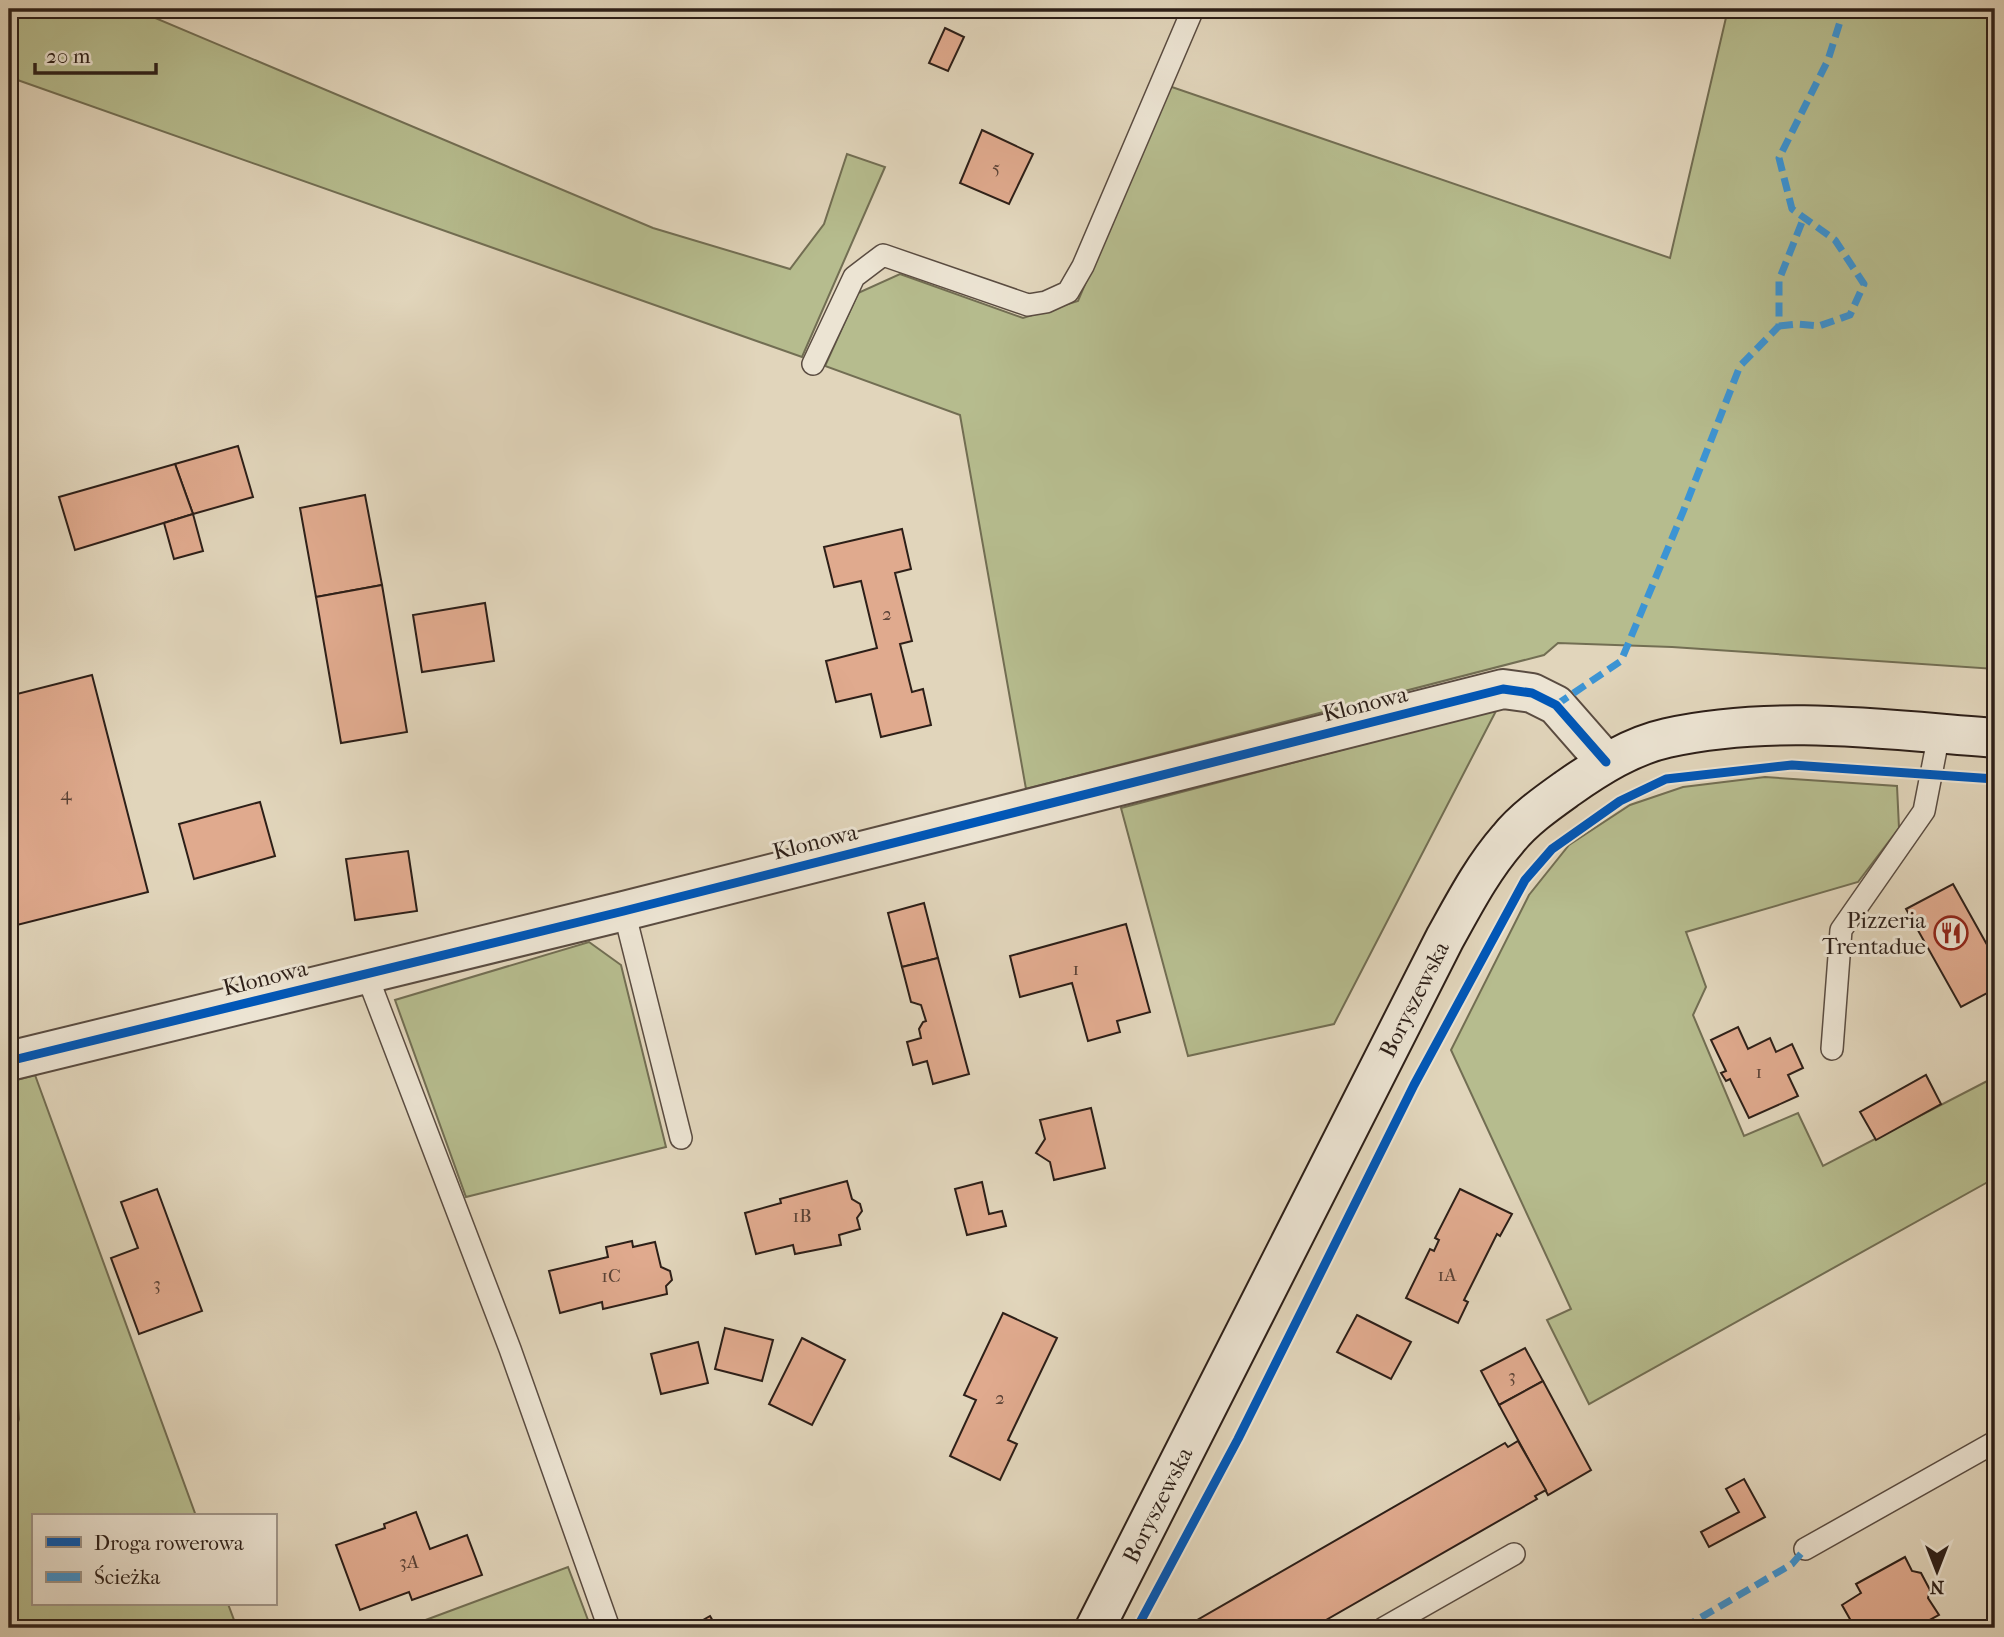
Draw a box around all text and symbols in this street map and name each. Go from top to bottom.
scale bar [35,32,156,76]
text: 20 m [46,44,91,68]
house number: 5 [992,157,1000,179]
house number: 2 [882,603,892,625]
street label: Klonowa [1320,680,1411,728]
house number: 4 [60,783,72,805]
street label: Klonowa [770,818,861,866]
place label: Pizzeria Trentadue [1822,907,1926,960]
restaurant icon: Pizzeria Trentadue [1932,914,1970,952]
street label: Boryszewska [1373,936,1455,1062]
street label: Klonowa [220,954,311,1002]
house number: 1 [1073,958,1079,980]
house number: 1 [1756,1061,1762,1083]
house number: 1B [792,1205,812,1227]
house number: 1A [1437,1264,1457,1286]
house number: 1C [601,1265,621,1287]
house number: 3 [153,1273,161,1295]
house number: 3 [1508,1365,1516,1387]
house number: 2 [995,1387,1005,1409]
street label: Boryszewska [1117,1442,1198,1567]
legend [32,1514,276,1606]
text: Droga rowerowa [94,1531,244,1555]
north arrow [1902,1536,1972,1606]
house number: 3A [399,1551,420,1573]
text: Ścieżka [94,1565,161,1589]
text: N [1929,1576,1944,1598]

